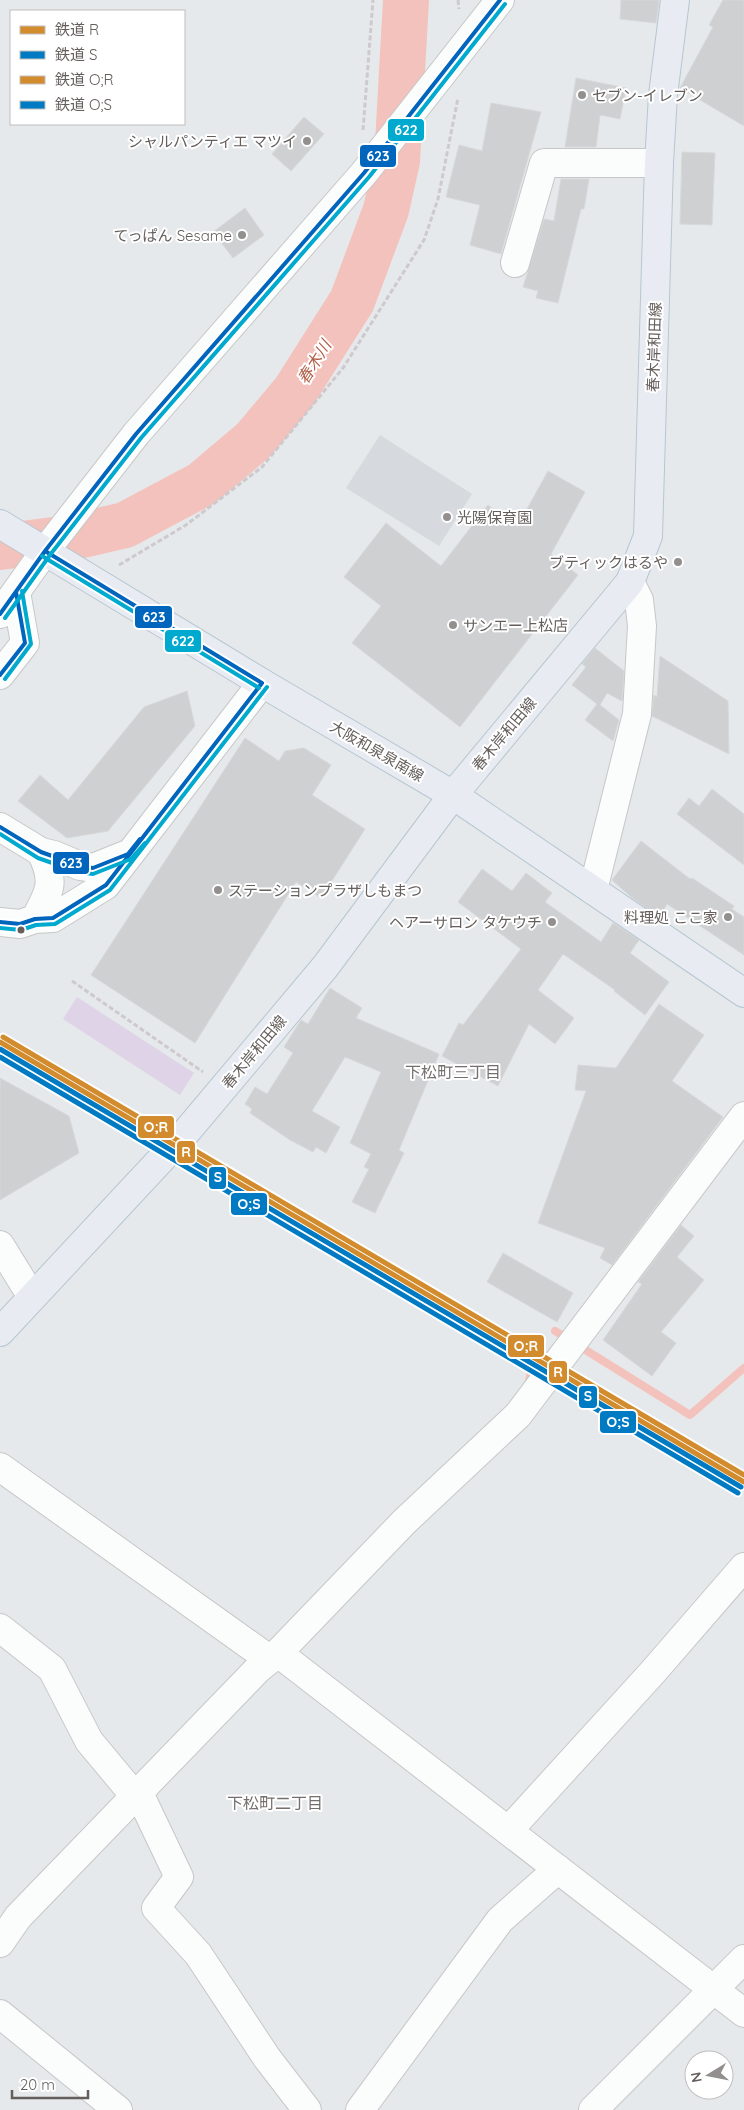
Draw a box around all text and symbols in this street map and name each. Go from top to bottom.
legend [10,10,185,125]
text: 鉄道 R [55,20,99,39]
text: 鉄道 S [55,45,98,64]
text: 鉄道 O;R [55,70,114,89]
place label: セブン-イレブン [592,86,703,105]
marker: セブン-イレブン [576,89,588,101]
text: 鉄道 O;S [55,95,112,114]
line badge: 622 [387,118,425,142]
text: 622 [394,121,418,139]
place label: シャルパンティエ マツイ [128,132,297,151]
marker: シャルパンティエ マツイ [301,135,313,147]
line badge: 623 [359,144,397,168]
text: 623 [366,147,390,165]
place label: てっぱん Sesame [113,226,232,245]
marker: てっぱん Sesame [236,229,248,241]
street label: 春木岸和田線 [643,302,665,392]
water label: 春木川 [293,335,336,388]
place label: 光陽保育園 [457,508,532,527]
marker: 光陽保育園 [441,511,453,523]
place label: ブティックはるや [549,553,668,572]
marker: ブティックはるや [672,556,684,568]
line badge: 623 [134,605,173,629]
text: 623 [142,608,166,626]
place label: サンエー上松店 [463,616,568,635]
marker: サンエー上松店 [447,619,459,631]
line badge: 622 [164,629,202,653]
text: 622 [171,632,195,650]
street label: 春木岸和田線 [468,693,540,775]
street label: 大阪和泉泉南線 [327,717,427,785]
line badge: 623 [52,851,90,875]
text: 623 [59,854,83,872]
place label: ステーションプラザしもまつ [228,881,422,900]
marker: ステーションプラザしもまつ [212,884,224,896]
place label: 料理処 ここ家 [624,908,718,927]
marker: 料理処 ここ家 [722,911,734,923]
place label: ヘアーサロン タケウチ [389,913,542,932]
marker: ヘアーサロン タケウチ [546,916,558,928]
unlabelled marker [16,925,26,935]
street label: 春木岸和田線 [218,1011,290,1093]
district label: 下松町三丁目 [405,1062,501,1082]
line badge: O;R [137,1115,175,1139]
text: O;R [144,1118,169,1136]
line badge: R [176,1140,196,1164]
text: R [181,1143,191,1161]
line badge: S [208,1166,227,1190]
text: S [214,1168,222,1186]
line badge: O;S [230,1192,268,1216]
text: O;S [237,1195,261,1213]
line badge: O;R [507,1334,545,1358]
text: O;R [514,1337,539,1355]
line badge: R [548,1360,568,1384]
text: R [553,1363,563,1381]
line badge: S [578,1385,598,1409]
text: S [584,1387,592,1405]
line badge: O;S [599,1410,637,1434]
text: O;S [606,1413,630,1431]
district label: 下松町二丁目 [227,1793,323,1813]
north arrow [684,2050,734,2100]
scale bar [12,2068,89,2100]
text: N [686,2071,706,2084]
text: 20 m [20,2075,55,2094]

